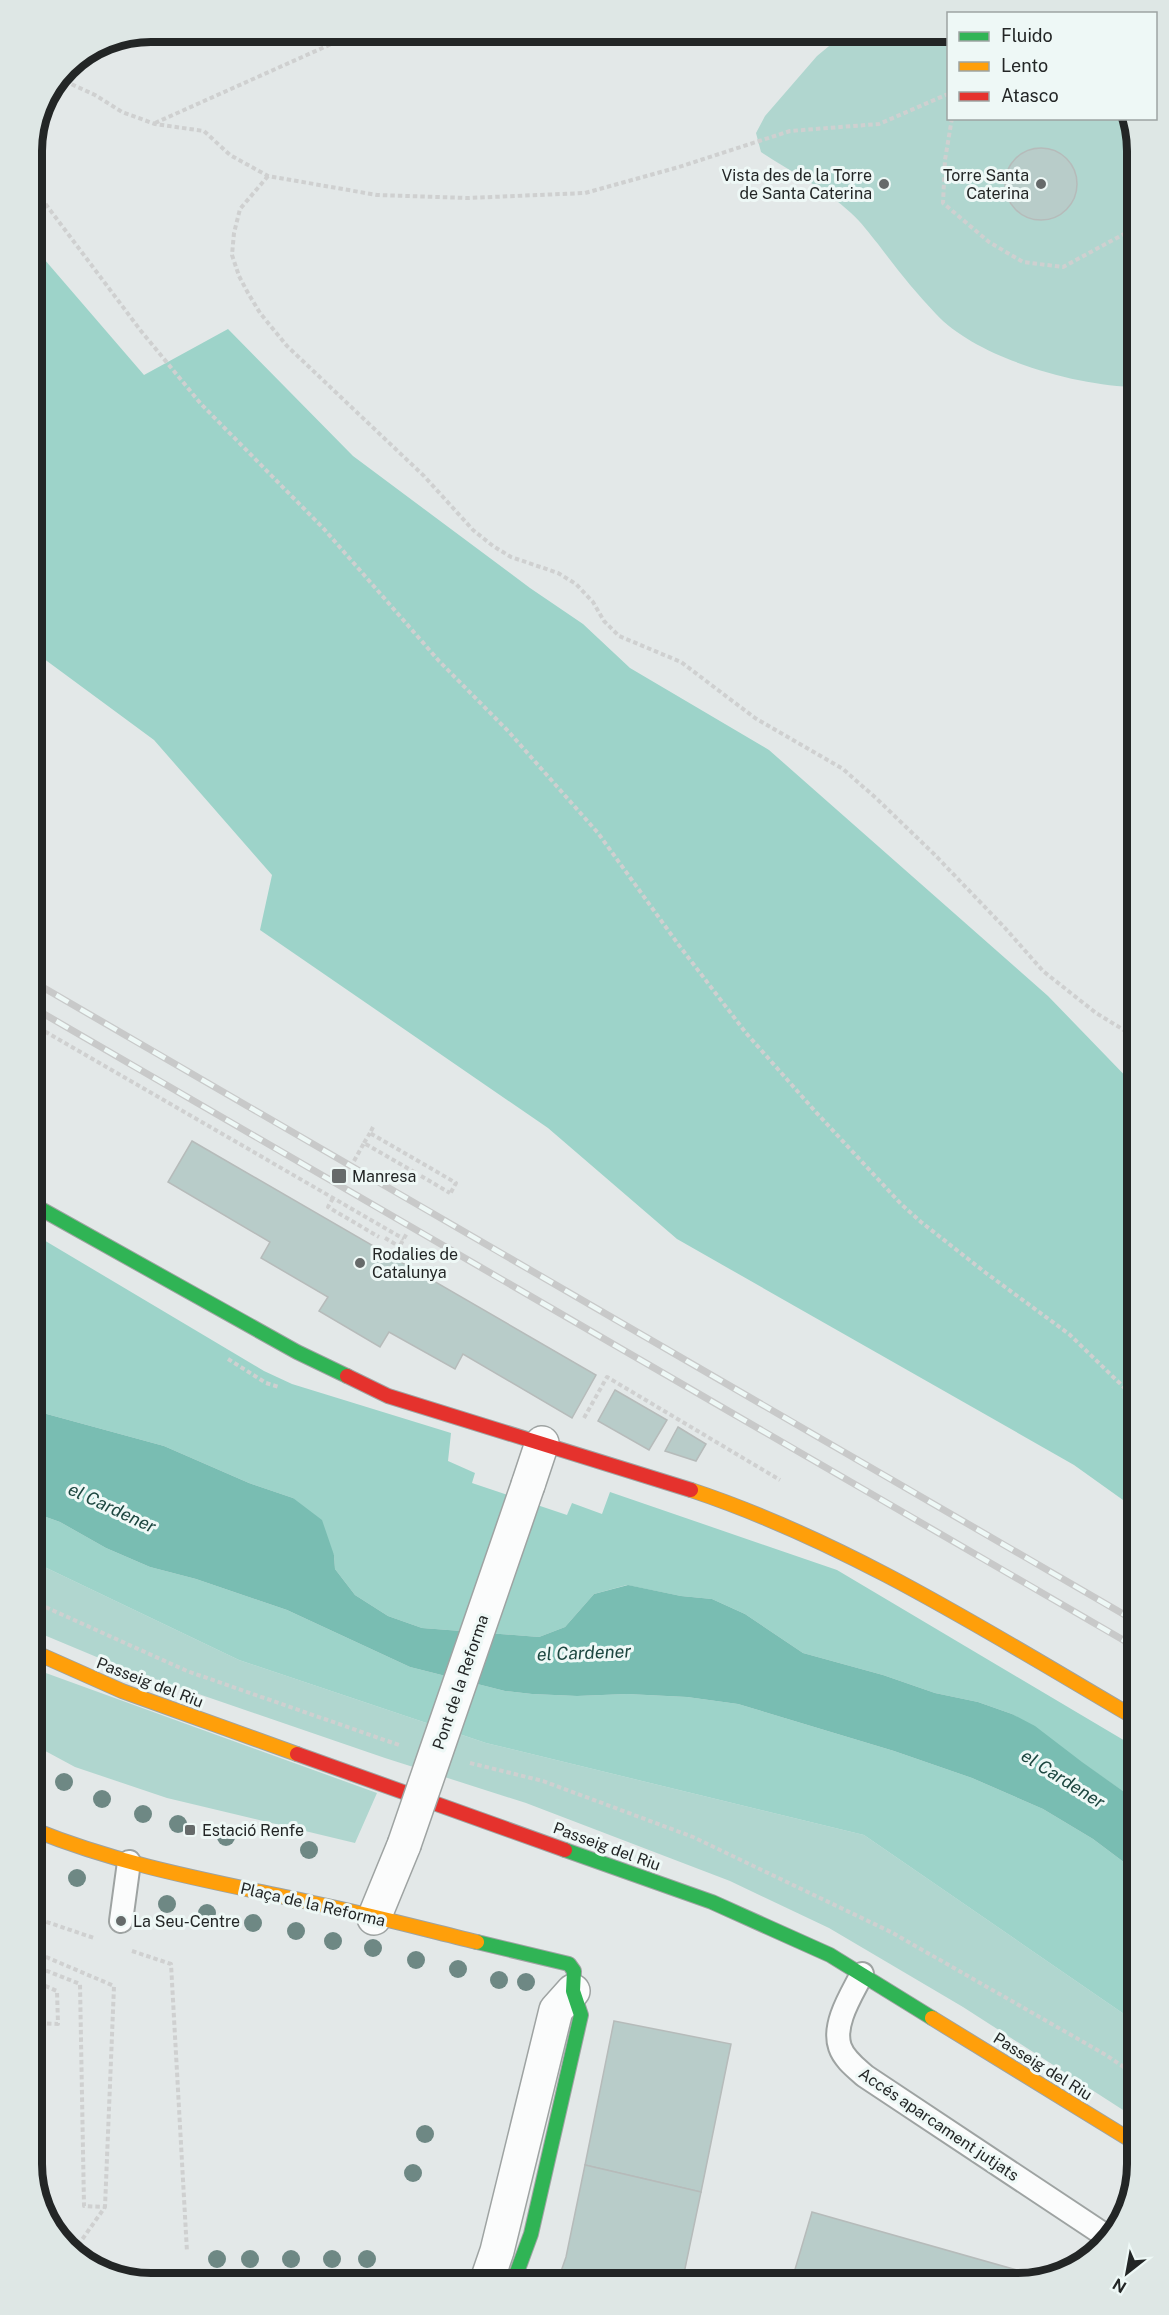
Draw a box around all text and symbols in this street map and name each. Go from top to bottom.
legend [947,12,1157,120]
text: Fluido [1001,25,1053,46]
text: Lento [1001,55,1048,76]
text: Atasco [1001,85,1059,106]
place label: Vista des de la Torre de Santa Caterina [722,166,872,203]
place label: Torre Santa Caterina [943,166,1029,203]
marker: Vista des de la Torre de Santa Caterina [877,177,891,191]
marker: Torre Santa Caterina [1034,177,1048,191]
marker: Manresa [330,1167,348,1185]
place label: Manresa [352,1167,416,1186]
place label: Rodalies de Catalunya [372,1245,458,1282]
marker: Rodalies de Catalunya [353,1256,367,1270]
water label: el Cardener [65,1478,160,1537]
street label: Pont de la Reforma [428,1612,492,1752]
water label: el Cardener [536,1640,632,1665]
street label: Passeig del Riu [94,1653,206,1712]
water label: el Cardener [1018,1745,1109,1813]
street label: Passeig del Riu [551,1818,663,1875]
place label: Estació Renfe [202,1821,304,1840]
marker: Estació Renfe [183,1823,197,1837]
street label: Plaça de la Reforma [238,1879,387,1930]
place label: La Seu-Centre [133,1912,240,1931]
marker: La Seu-Centre [114,1914,128,1928]
street label: Passeig del Riu [990,2028,1096,2104]
street label: Accés aparcament jutjats [855,2064,1022,2185]
north arrow [1097,2243,1157,2303]
text: N [1109,2274,1130,2297]

